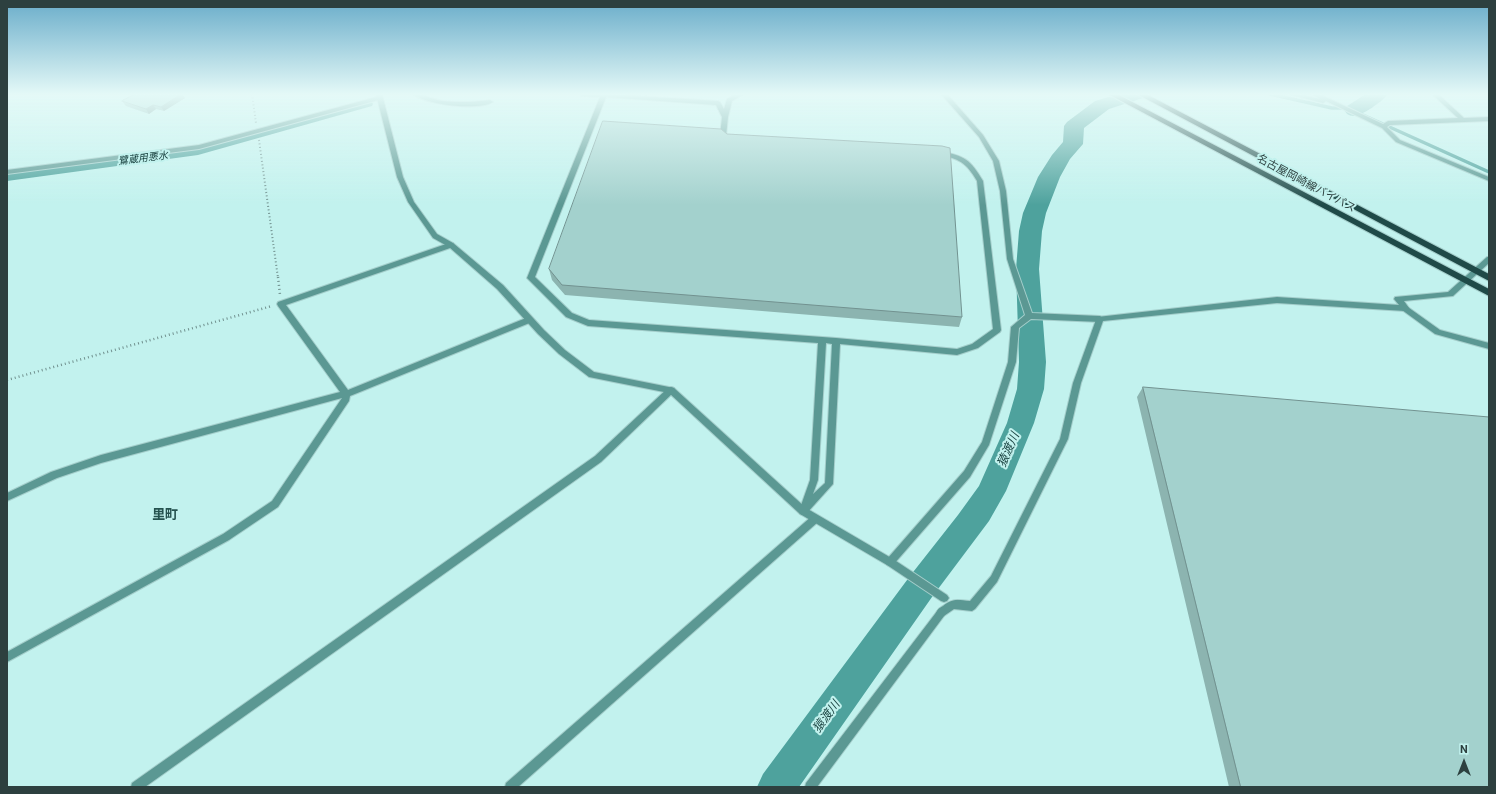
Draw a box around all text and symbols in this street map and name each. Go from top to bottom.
water label: 鷺蔵用悪水 [117,150,169,168]
street label: 名古屋岡崎線バイパス [1254,152,1358,216]
water label: 猿渡川 [995,431,1023,469]
district label: 里町 [152,508,178,524]
water label: 猿渡川 [811,698,843,736]
north arrow [1444,742,1484,782]
text: N [1460,743,1468,756]

